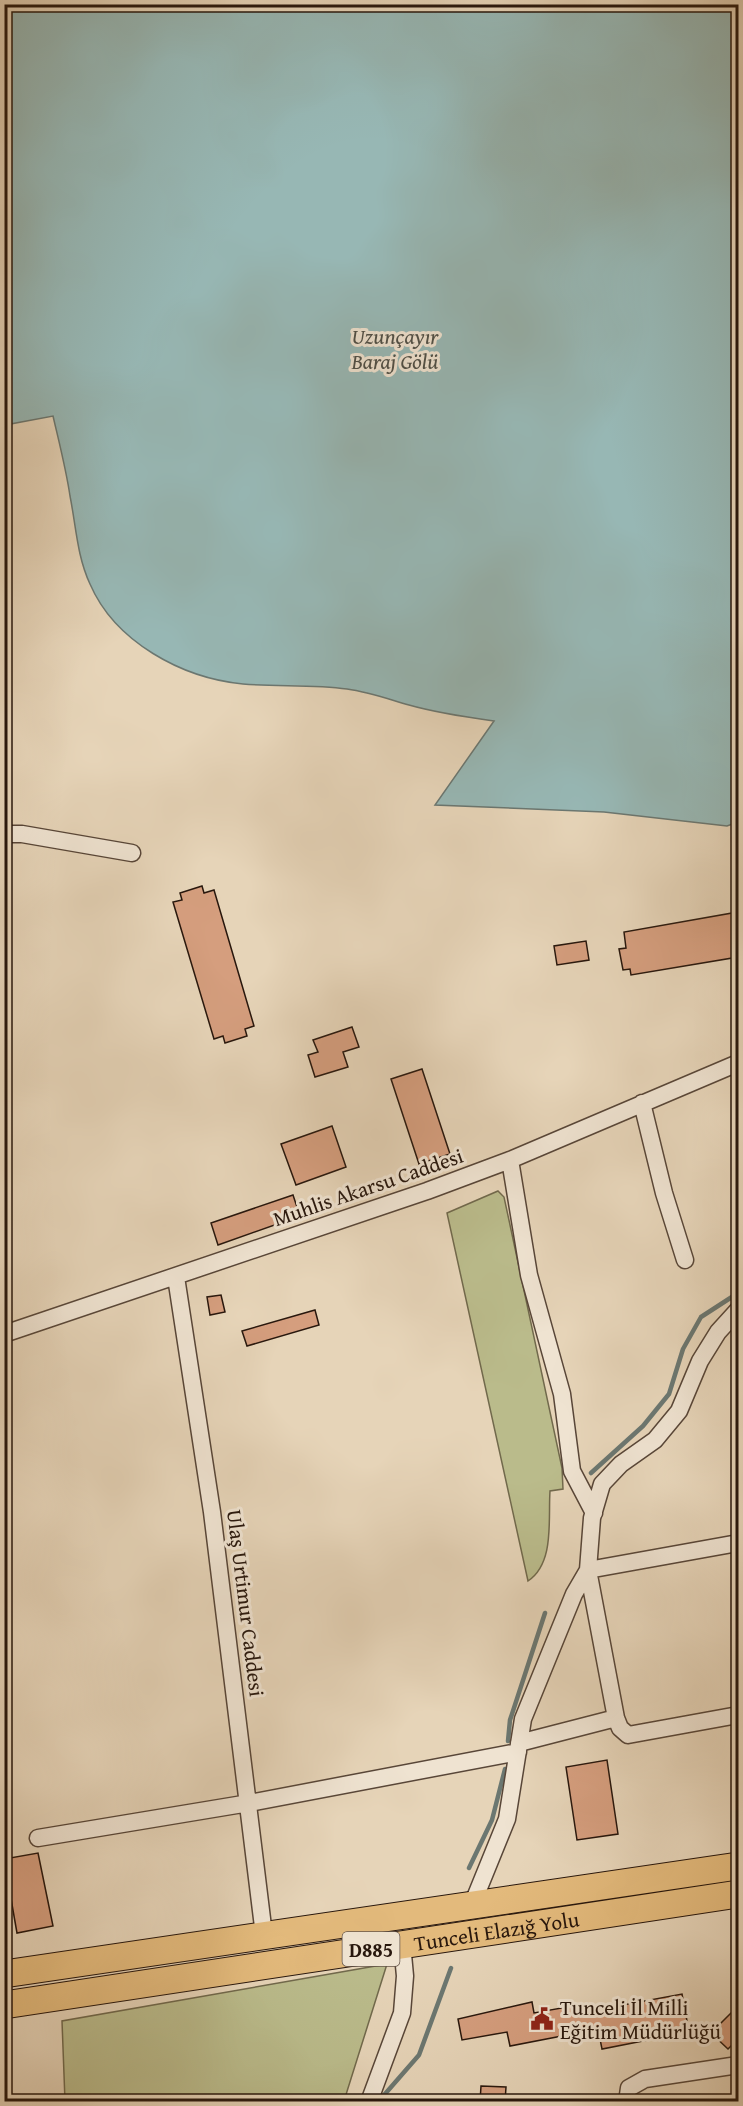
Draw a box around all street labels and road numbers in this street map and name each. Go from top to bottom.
street label: Muhlis Akarsu Caddesi [269,1140,467,1234]
street label: Ulaş Urtimur Caddesi [219,1508,273,1698]
street label: Tunceli Elazığ Yolu [412,1903,582,1958]
road number: D885 [342,1932,400,1966]

